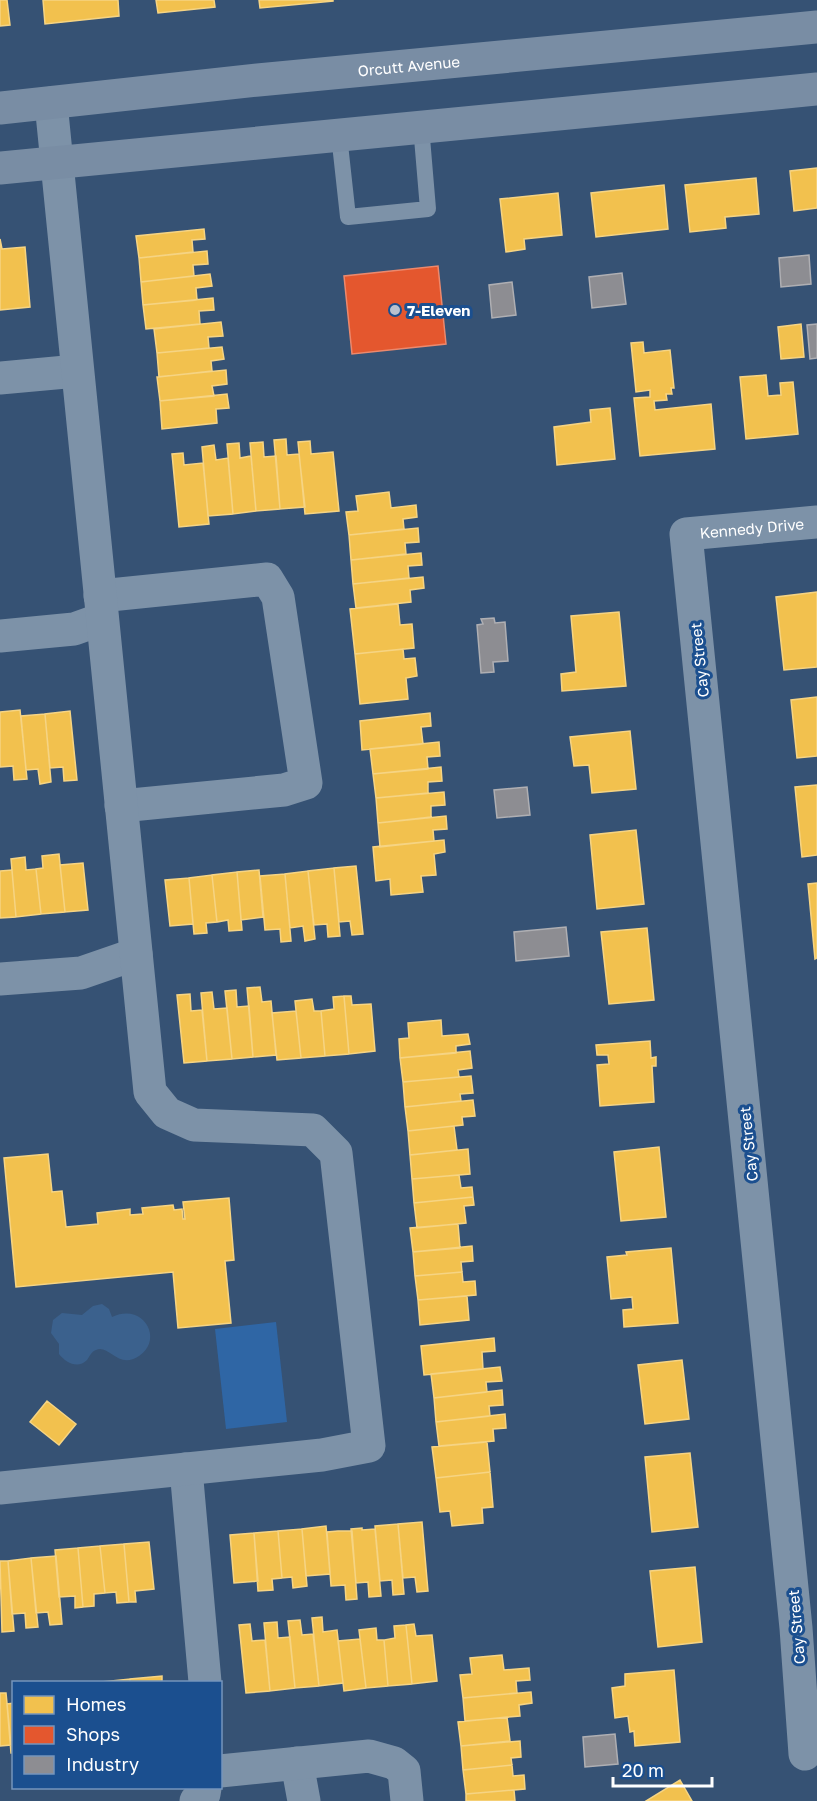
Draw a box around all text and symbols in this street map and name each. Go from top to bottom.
street label: Orcutt Avenue [357,52,461,80]
place label: 7-Eleven [407,301,470,319]
marker: 7-Eleven [388,303,402,317]
street label: Kennedy Drive [699,514,805,542]
street label: Cay Street [686,622,712,698]
street label: Cay Street [735,1106,761,1182]
street label: Cay Street [784,1589,808,1665]
legend [12,1681,222,1789]
text: Homes [66,1693,126,1715]
text: Shops [66,1723,120,1745]
scale bar [613,1750,712,1788]
text: Industry [66,1753,139,1775]
text: 20 m [622,1759,664,1781]

